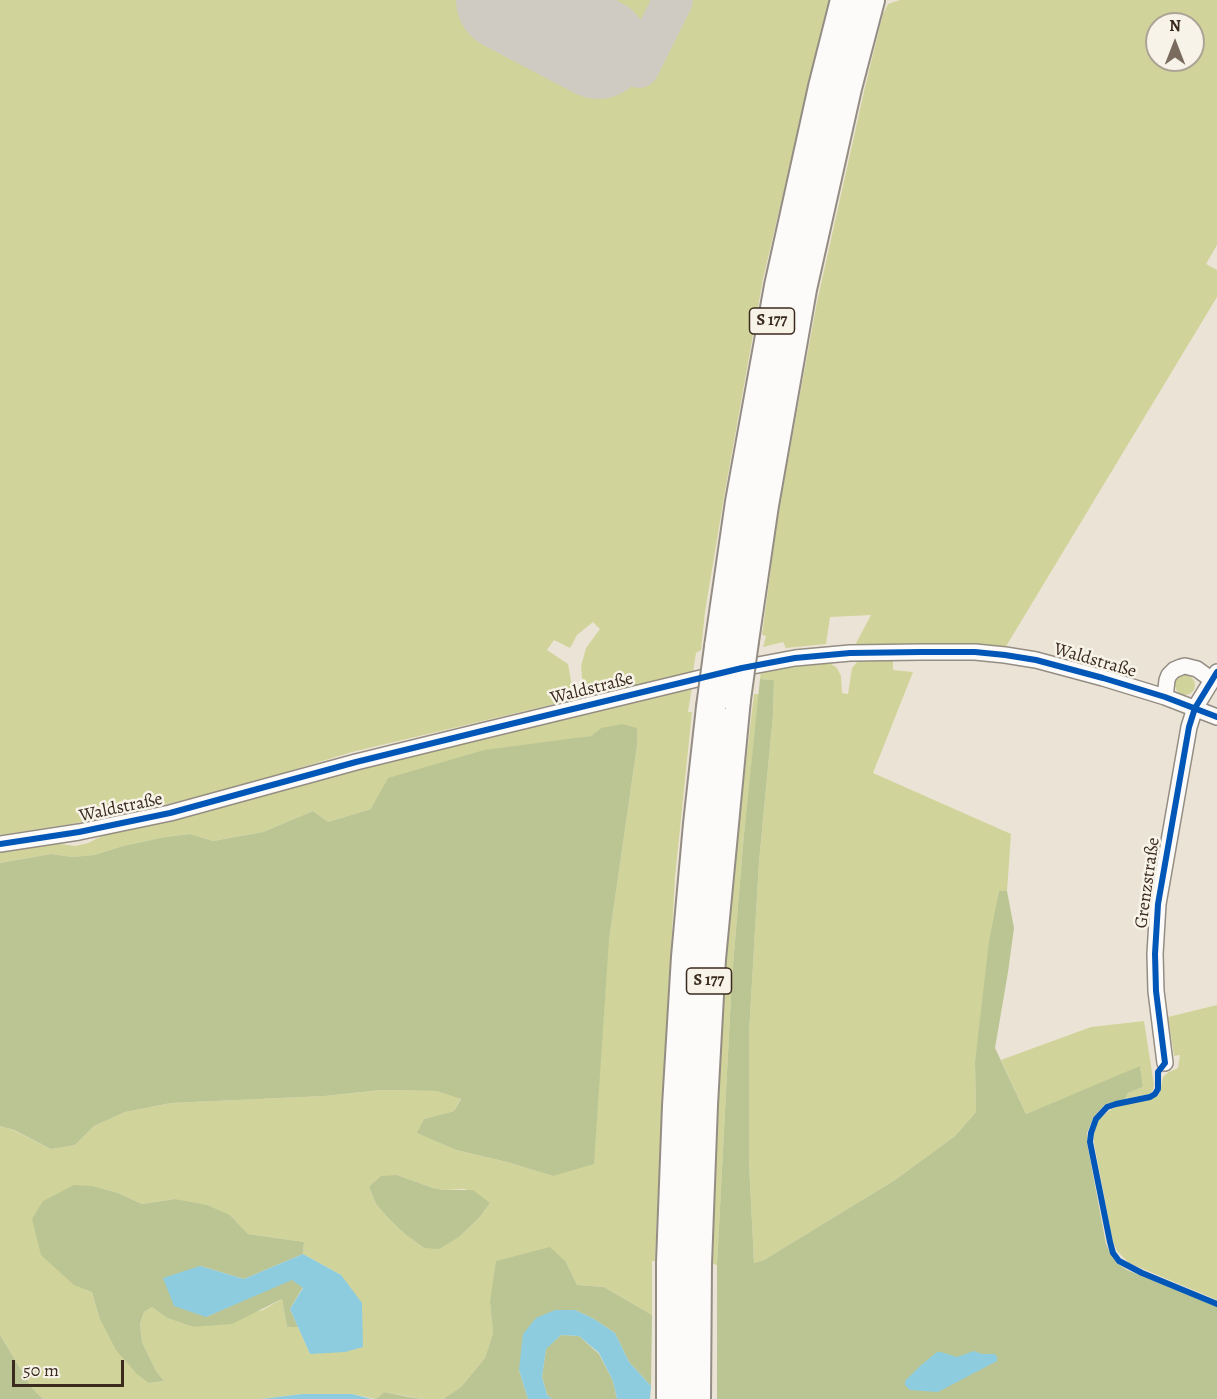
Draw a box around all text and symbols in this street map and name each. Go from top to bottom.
north arrow [1145,12,1205,72]
text: N [1169,15,1181,37]
road number: S 177 [750,308,794,334]
street label: Waldstraße [1051,639,1139,683]
street label: Waldstraße [548,668,636,710]
street label: Waldstraße [77,789,165,827]
street label: Grenzstraße [1131,836,1165,930]
road number: S 177 [686,968,732,994]
scale bar [15,1348,128,1386]
text: 50 m [23,1358,59,1382]

